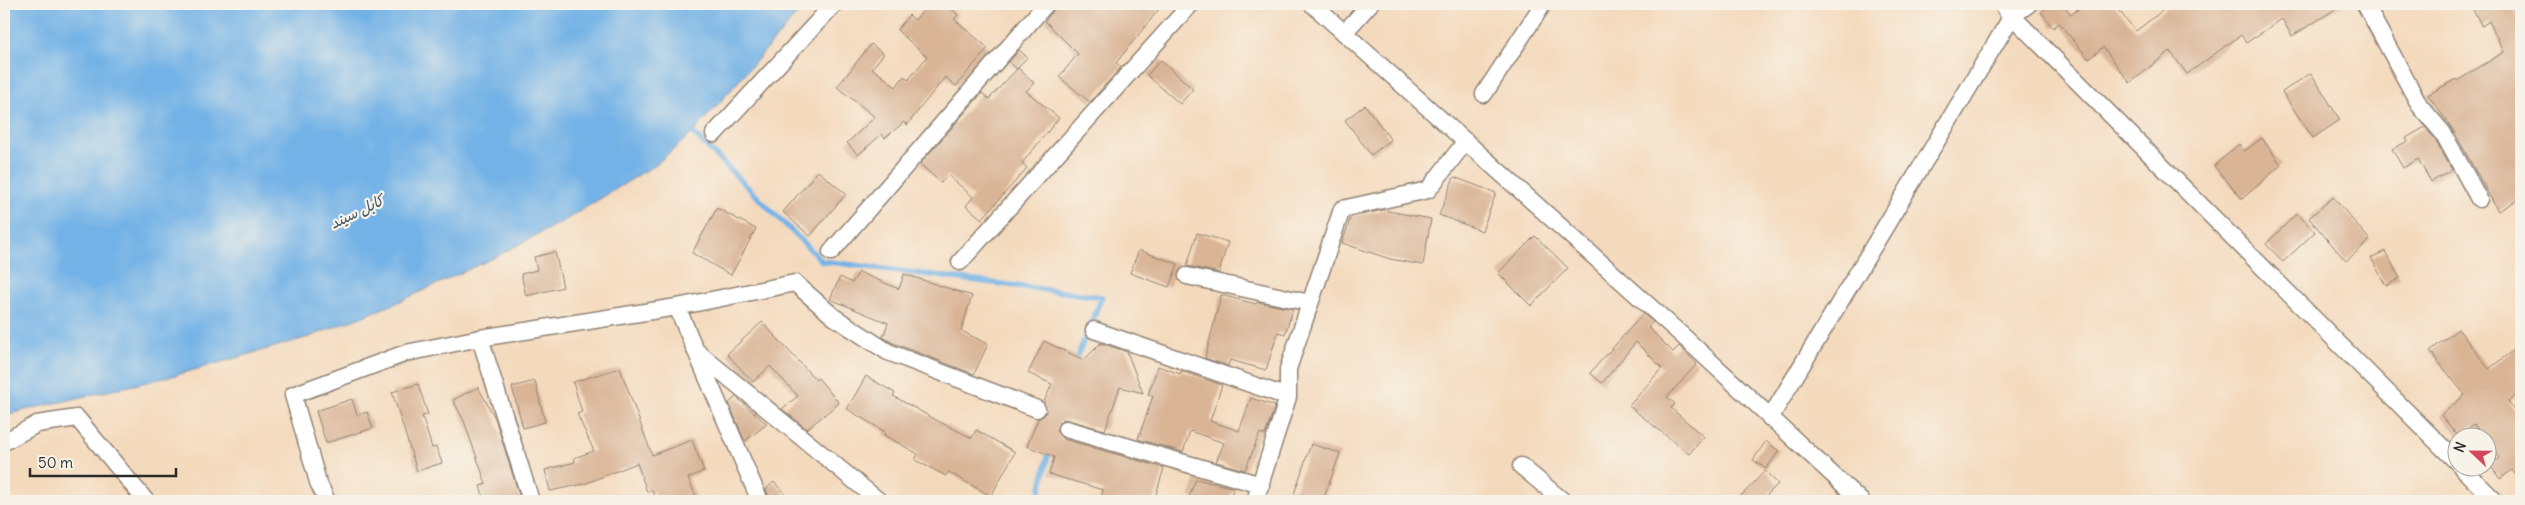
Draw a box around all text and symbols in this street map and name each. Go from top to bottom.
water label: کابل سيند [327,189,389,233]
north arrow [2448,428,2498,478]
text: N [2450,439,2470,455]
scale bar [30,445,176,477]
text: 50 m [38,453,73,472]

